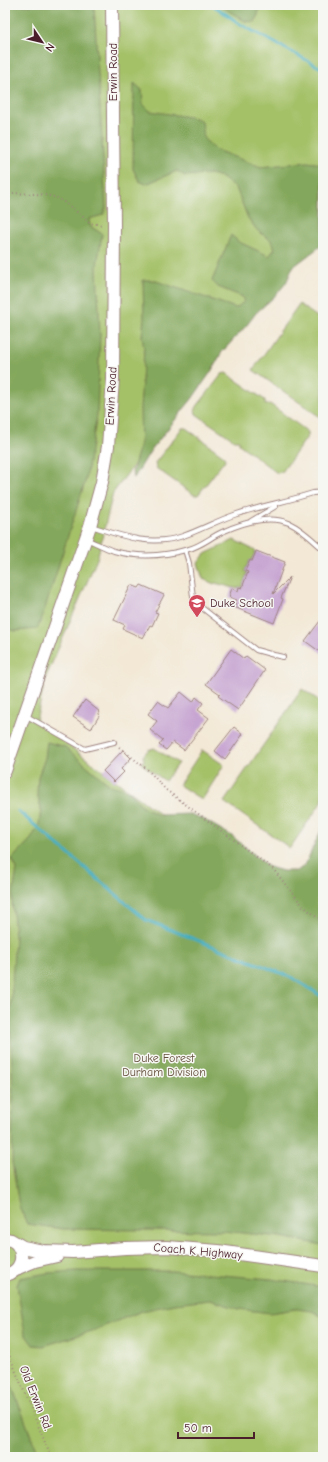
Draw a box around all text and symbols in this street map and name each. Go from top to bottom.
north arrow [22,22,62,62]
text: N [42,41,57,54]
street label: Erwin Road [106,43,120,101]
street label: Erwin Road [102,366,120,426]
school or university icon: Duke School [187,593,207,618]
place label: Duke School [210,596,273,610]
park label: Duke Forest Durham Division [122,1051,206,1079]
street label: Coach K Highway [153,1240,244,1262]
street label: Old Erwin Rd. [17,1364,55,1433]
scale bar [178,1414,254,1440]
text: 50 m [184,1421,212,1435]

